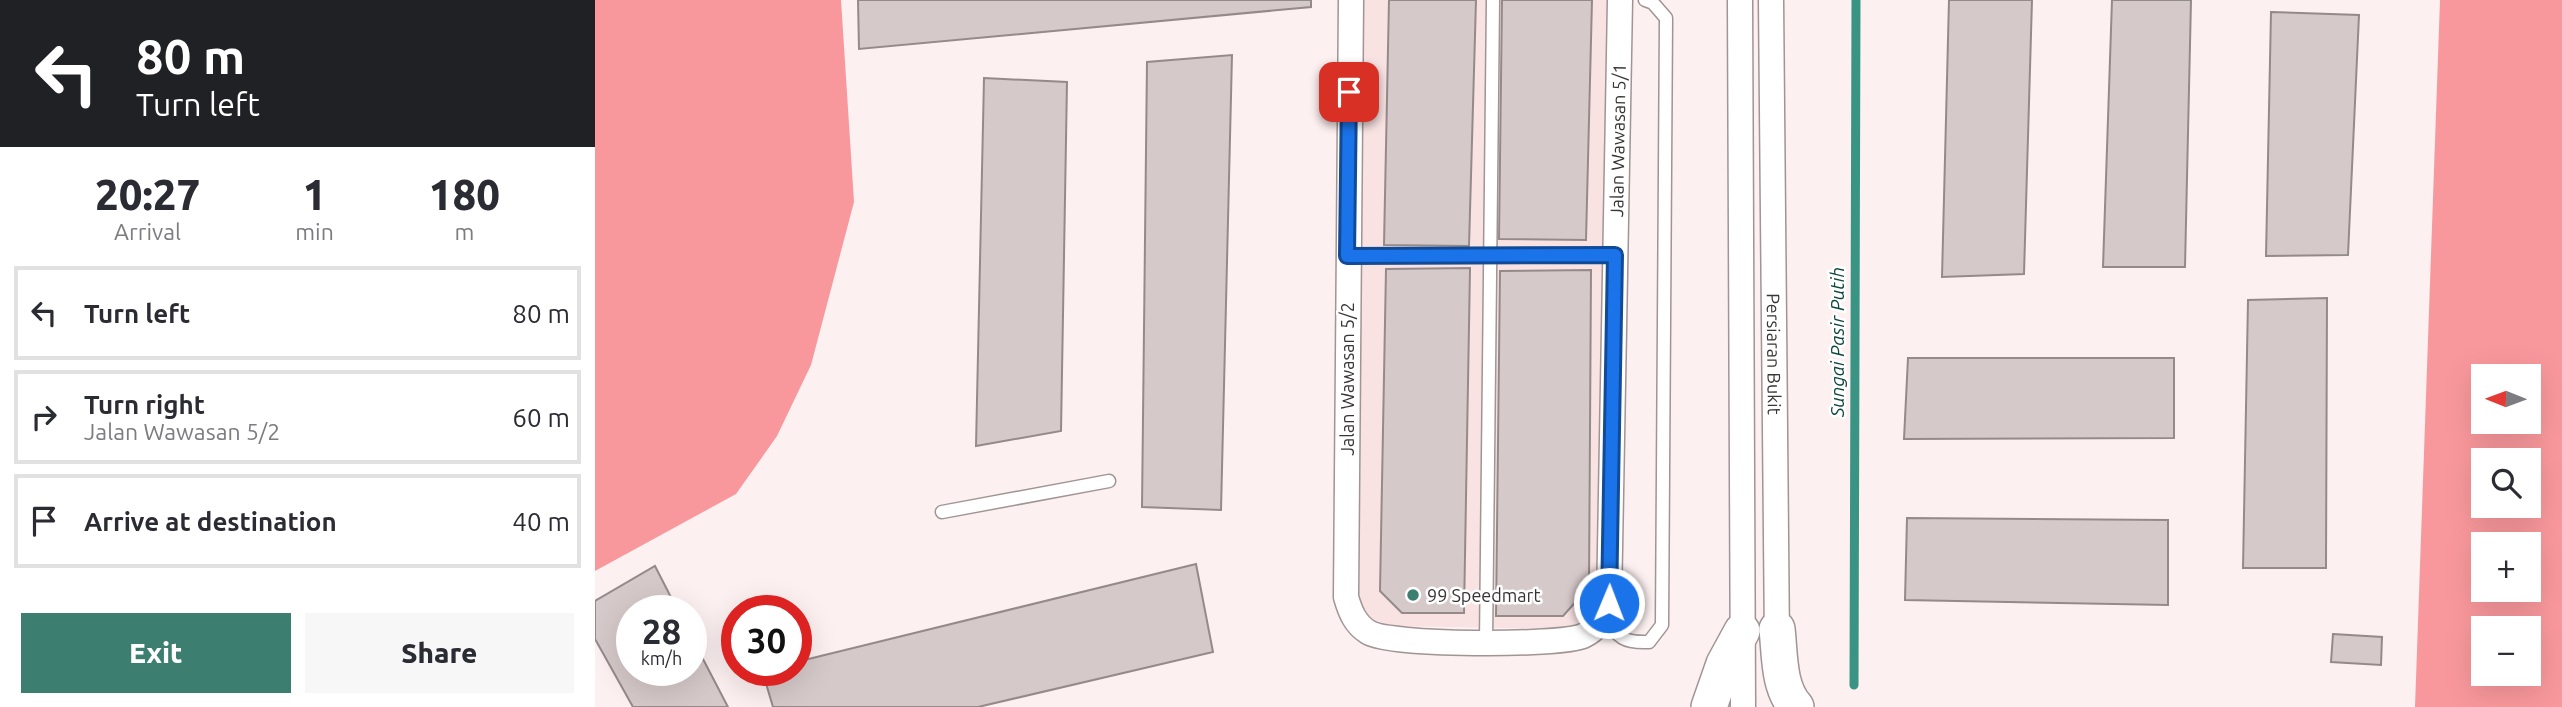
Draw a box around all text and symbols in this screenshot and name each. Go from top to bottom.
icon: left [21,28,112,119]
text: 80 m [136,28,245,83]
pin [1319,62,1379,122]
street label: Jalan Wawasan 5/1 [1606,63,1629,217]
icon: arrive [1330,73,1368,111]
text: Turn left [136,86,260,122]
text: 20:27 [95,171,200,218]
text: 1 [303,171,326,218]
text: 180 [429,171,500,218]
text: Arrival [114,219,181,244]
text: min [295,219,334,244]
text: m [454,219,474,244]
water label: Sungai Pasir Putih [1826,267,1848,418]
street label: Persiaran Bukit [1764,293,1785,415]
icon: left [25,294,63,332]
text: Turn left [84,299,190,328]
text: 80 m [512,299,570,328]
street label: Jalan Wawasan 5/2 [1337,302,1357,456]
north arrow [2471,364,2541,434]
map controls [2471,364,2541,686]
text: Turn right [84,390,205,419]
icon: right [25,398,63,436]
text: 60 m [512,403,570,432]
text: Jalan Wawasan 5/2 [84,419,280,444]
button: search [2471,448,2541,518]
icon: arrive [25,502,63,540]
text: Arrive at destination [84,507,337,536]
text: 40 m [512,507,570,536]
button: + [2471,532,2541,602]
position arrow [1572,566,1646,640]
place label: 99 Speedmart [1427,585,1540,605]
marker: 99 Speedmart [1405,587,1421,603]
speed limit sign: 30 [721,595,812,686]
text: 28 [642,611,681,651]
button: Exit [21,613,291,693]
button: Share [305,613,574,693]
button: − [2471,616,2541,686]
text: km/h [641,648,682,668]

